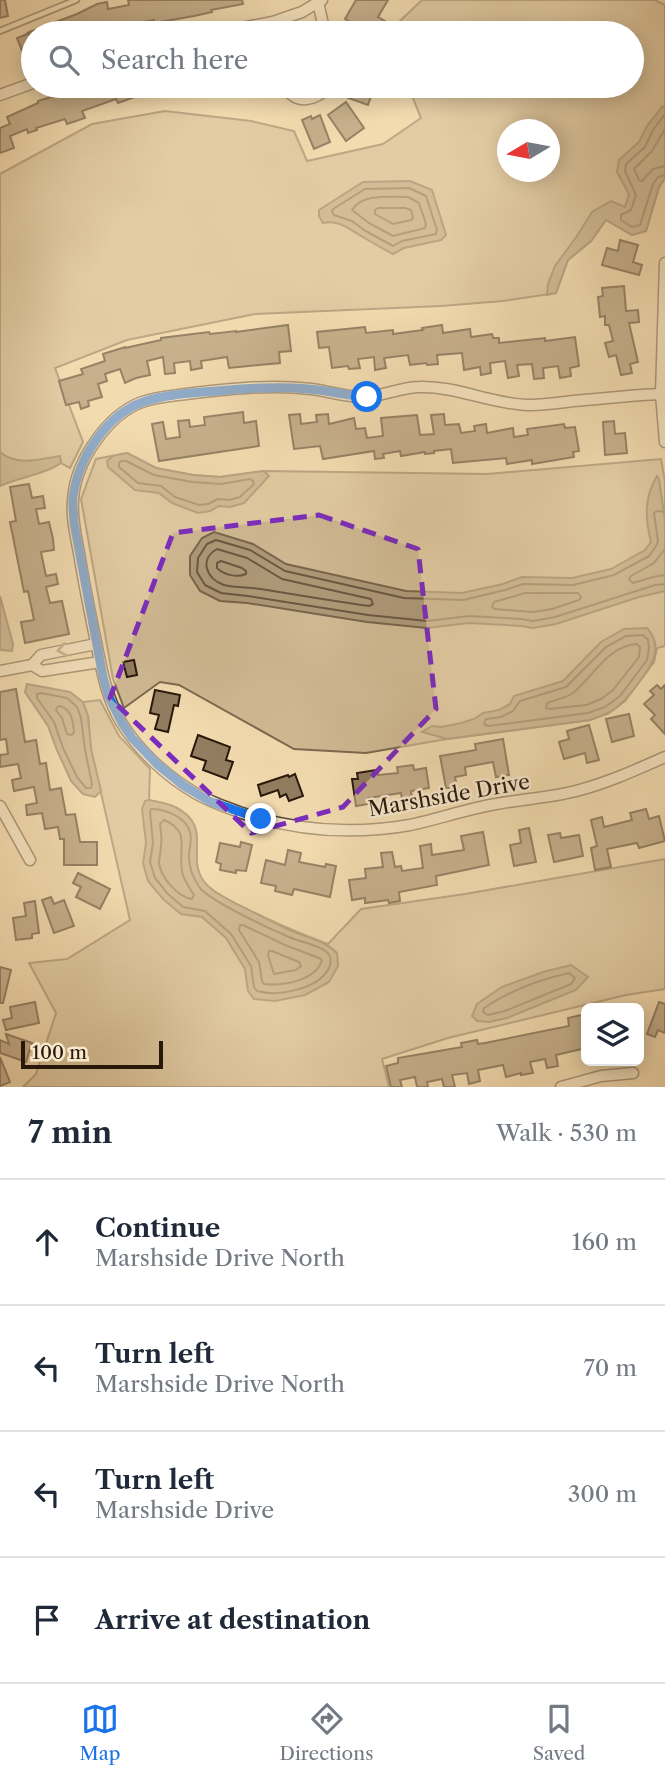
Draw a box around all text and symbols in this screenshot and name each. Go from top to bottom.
search box [21,21,644,98]
icon: search [45,41,83,79]
text: Search here [101,44,248,76]
north arrow [497,119,560,182]
route start [351,381,382,412]
one-way arrow [56,642,68,657]
street label: Marshside Drive [366,768,532,822]
route end [245,803,276,834]
map controls [581,1003,644,1066]
button: layers [581,1003,644,1066]
scale bar [21,1038,163,1070]
text: 100 m [32,1041,87,1064]
text: 7 min [28,1114,112,1151]
text: Walk · 530 m [496,1119,637,1147]
text: Continue [95,1212,220,1244]
icon: ahead [28,1223,66,1261]
text: 160 m [572,1228,637,1256]
text: Marshside Drive North [95,1244,345,1272]
text: Turn left [95,1338,214,1370]
icon: left [28,1349,66,1387]
text: 70 m [584,1354,637,1382]
text: Marshside Drive North [95,1370,345,1398]
text: Turn left [95,1464,214,1496]
icon: left [28,1475,66,1513]
text: 300 m [568,1480,637,1508]
text: Marshside Drive [95,1496,274,1524]
icon: arrive [28,1601,66,1639]
text: Arrive at destination [95,1604,370,1636]
tab: Map [80,1700,120,1765]
tab: Directions [280,1700,373,1765]
tab: Saved [533,1700,585,1765]

